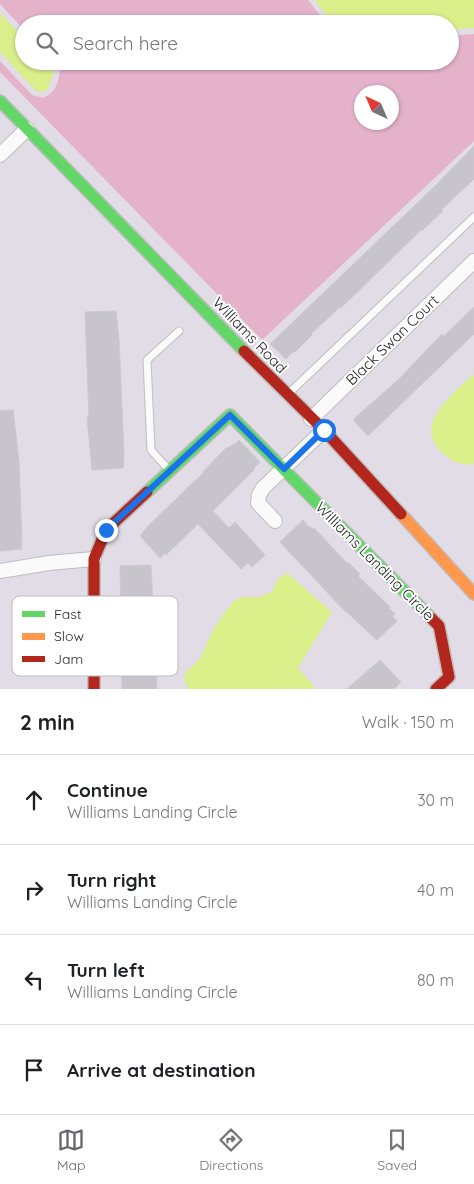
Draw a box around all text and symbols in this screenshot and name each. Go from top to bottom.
search box [15,15,459,70]
icon: search [33,29,61,57]
text: Search here [73,31,178,55]
north arrow [354,85,399,130]
street label: Black Swan Court [342,291,442,389]
street label: Williams Road [209,293,291,377]
route start [313,419,336,442]
street label: Williams Landing Circle [312,498,438,624]
route end [95,519,118,542]
legend [12,596,178,676]
text: Fast [54,605,82,623]
text: Slow [54,627,84,645]
text: Jam [54,650,83,668]
text: 2 min [20,709,75,735]
text: Walk · 150 m [362,712,454,732]
text: Continue [67,778,148,802]
icon: ahead [20,786,48,814]
text: 30 m [417,790,454,810]
text: Williams Landing Circle [67,802,238,822]
text: Turn right [67,868,156,892]
icon: right [20,876,48,904]
text: 40 m [417,880,454,900]
text: Williams Landing Circle [67,892,238,912]
text: Turn left [67,958,145,982]
icon: left [20,966,48,994]
text: 80 m [417,970,454,990]
text: Williams Landing Circle [67,982,238,1002]
icon: arrive [20,1056,48,1084]
text: Arrive at destination [67,1058,256,1082]
tab: Map [57,1126,85,1174]
tab: Directions [199,1126,263,1174]
tab: Saved [377,1126,417,1174]

